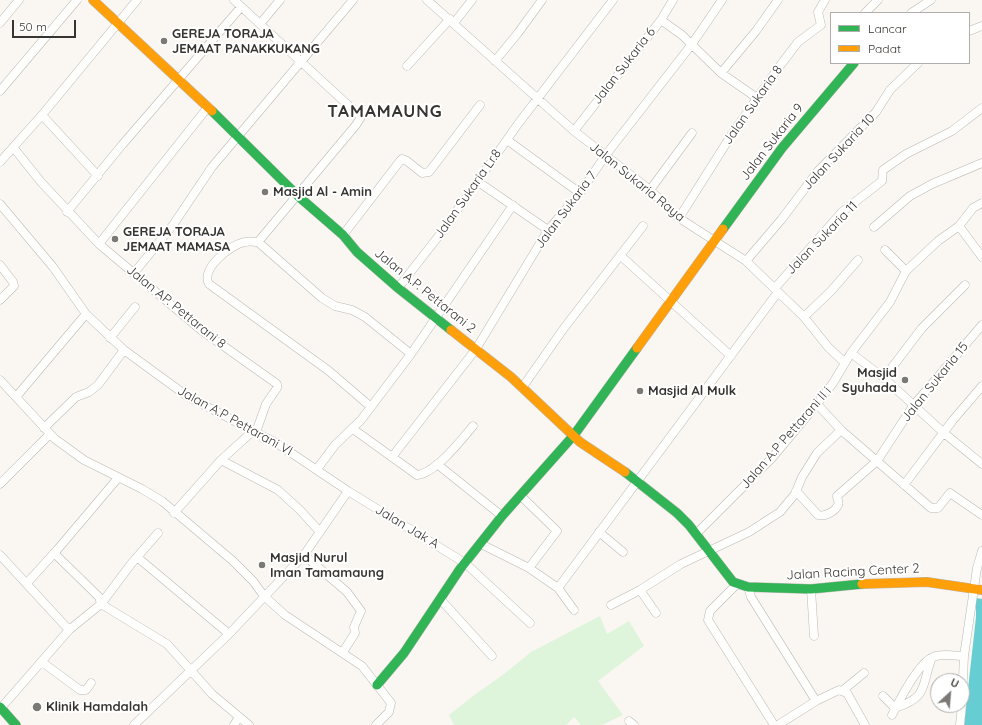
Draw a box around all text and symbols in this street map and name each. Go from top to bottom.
scale bar [14,12,78,38]
legend [830,12,970,64]
text: 50 m [19,19,47,34]
text: Lancar [868,21,907,36]
street label: Jalan Sukaria 6 [589,25,659,107]
place label: GEREJA TORAJA JEMAAT PANAKKUKANG [172,26,320,57]
marker: GEREJA TORAJA JEMAAT PANAKKUKANG [159,36,169,46]
text: Padat [868,41,901,56]
street label: Jalan Sukaria 8 [720,62,786,148]
street label: Jalan Sukaria 9 [737,100,807,184]
district label: TAMAMAUNG [327,102,443,122]
street label: Jalan Sukaria 10 [800,111,878,193]
street label: Jalan Sukaria Raya [586,139,688,225]
street label: Jalan Sukaria Lr.8 [431,146,505,242]
street label: Jalan Sukaria 7 [532,168,600,252]
place label: Masjid Al - Amin [273,184,372,200]
marker: Masjid Al - Amin [260,187,270,197]
street label: Jalan Sukaria 11 [783,198,861,278]
place label: GEREJA TORAJA JEMAAT MAMASA [123,224,230,255]
marker: GEREJA TORAJA JEMAAT MAMASA [110,234,120,244]
street label: Jalan A.P. Pettarani 2 [371,245,479,337]
street label: Jalan AP. Pettarani 8 [123,262,229,352]
street label: Jalan Sukaria 15 [898,339,972,425]
place label: Masjid Syuhada [842,365,897,396]
marker: Masjid Syuhada [900,375,910,385]
street label: Jalan A.P Pettarani VI [175,383,295,459]
place label: Masjid Al Mulk [648,383,736,399]
street label: Jalan A.P Pettarani II i [737,384,835,492]
marker: Masjid Al Mulk [635,386,645,396]
street label: Jalan Jak A [372,502,442,552]
place label: Masjid Nurul Iman Tamamaung [270,550,384,581]
marker: Masjid Nurul Iman Tamamaung [257,560,267,570]
street label: Jalan Racing Center 2 [786,561,920,583]
north arrow [930,673,970,713]
text: U [948,675,961,691]
place label: Klinik Hamdalah [46,699,148,715]
marker: Klinik Hamdalah [31,701,43,713]

